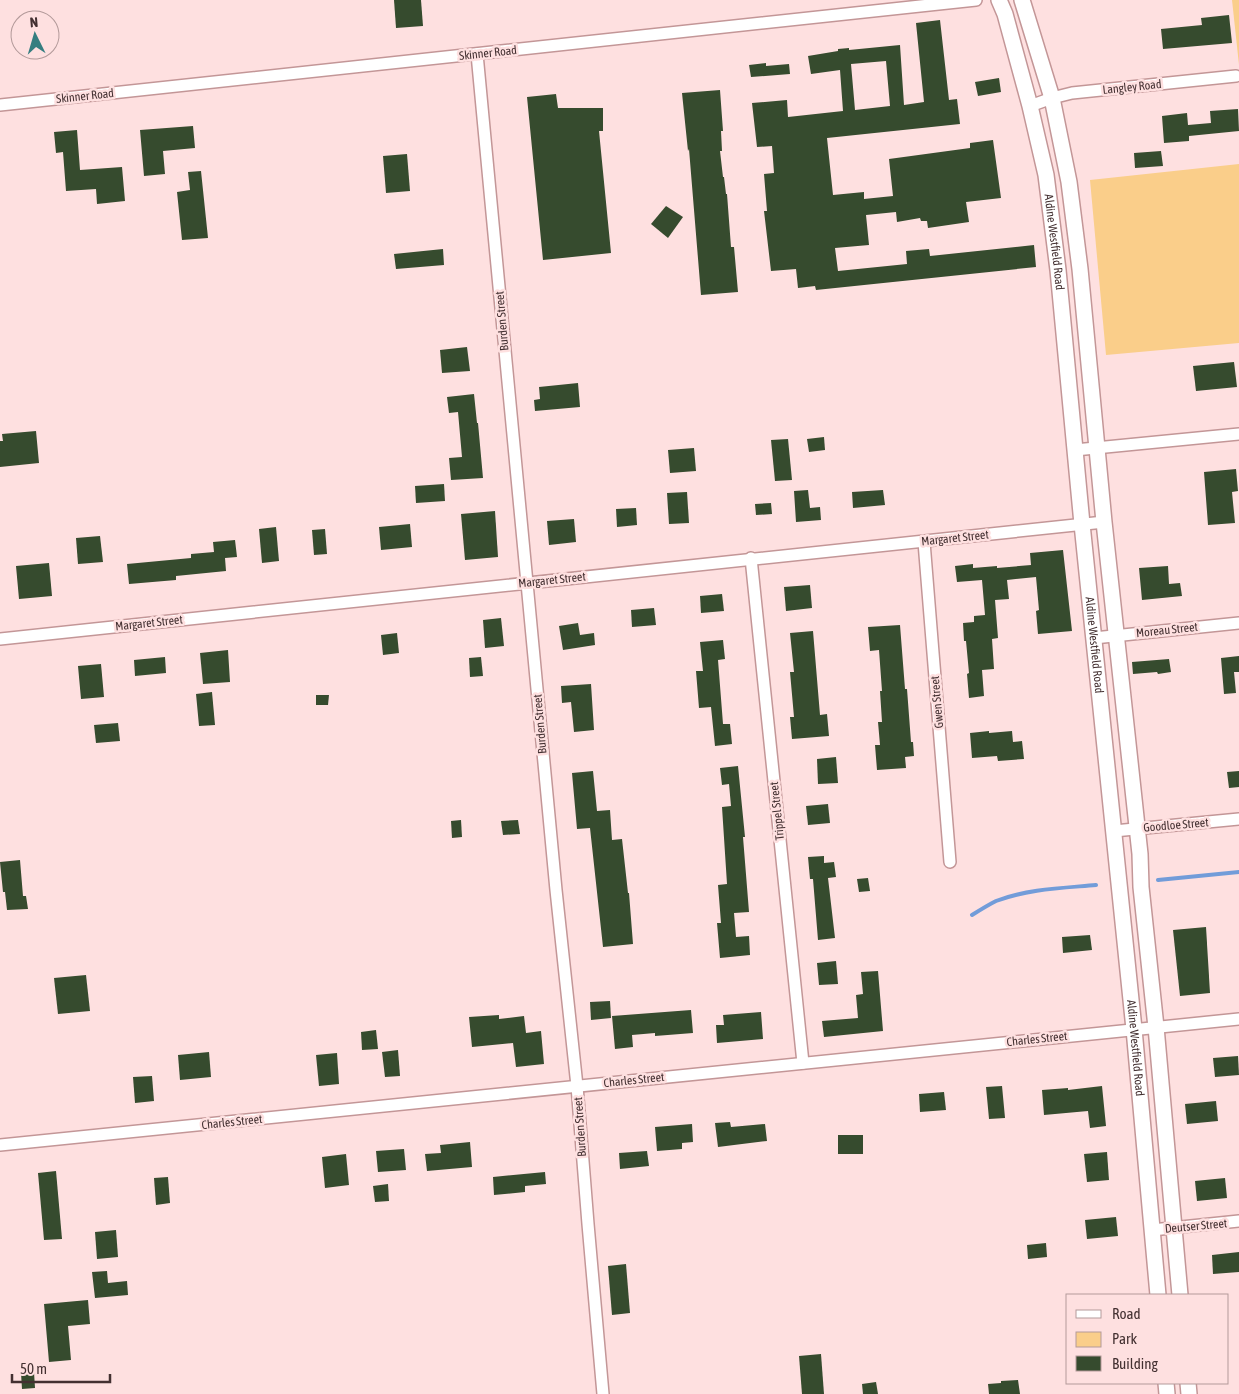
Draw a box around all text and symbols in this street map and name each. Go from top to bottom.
north arrow [10,10,60,60]
text: N [29,14,39,30]
street label: Skinner Road [458,43,518,63]
street label: Langley Road [1102,77,1162,97]
street label: Skinner Road [55,86,115,106]
street label: Aldine Westfield Road [1041,193,1067,291]
street label: Burden Street [492,290,512,351]
street label: Margaret Street [921,527,990,549]
street label: Margaret Street [518,569,587,591]
street label: Aldine Westfield Road [1083,596,1106,694]
street label: Margaret Street [115,612,184,634]
street label: Moreau Street [1135,620,1199,640]
street label: Gwen Street [928,675,946,729]
street label: Burden Street [530,693,550,754]
street label: Trippel Street [767,780,787,841]
street label: Goodloe Street [1143,815,1210,835]
street label: Aldine Westfield Road [1124,999,1147,1097]
street label: Charles Street [1006,1029,1069,1049]
street label: Charles Street [603,1070,666,1090]
street label: Burden Street [571,1096,589,1157]
street label: Charles Street [201,1112,264,1132]
street label: Deutser Street [1164,1216,1228,1236]
legend [1066,1294,1229,1384]
text: Road [1112,1305,1141,1322]
text: Park [1112,1330,1137,1347]
scale bar [12,1352,110,1384]
text: Building [1112,1355,1158,1372]
text: 50 m [20,1360,47,1377]

